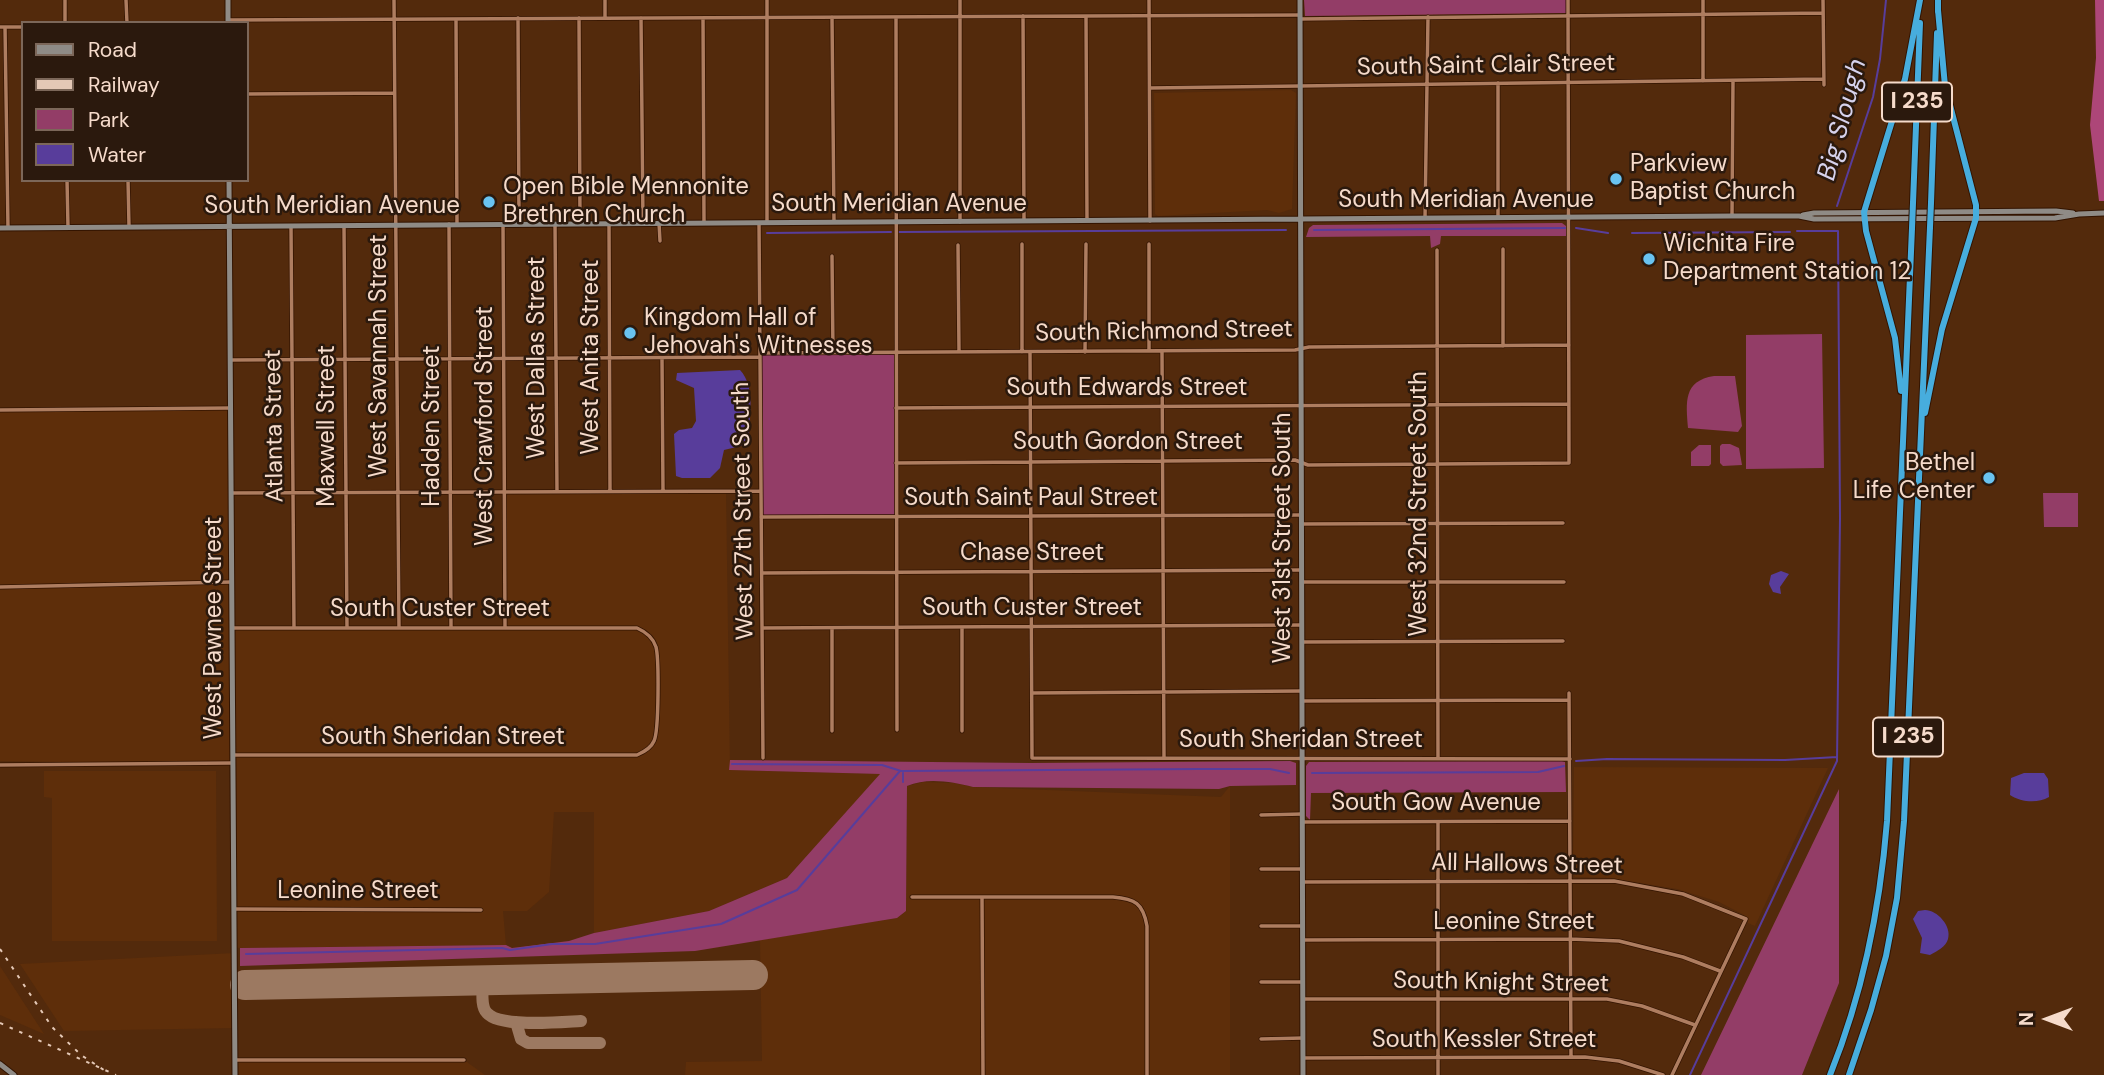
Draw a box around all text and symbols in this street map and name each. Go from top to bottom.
legend [21,21,248,182]
text: Road [88,36,137,64]
street label: South Saint Clair Street [1357,49,1615,83]
water label: Big Slough [1812,56,1874,184]
text: Railway [88,71,160,99]
road number: I 235 [1882,82,1952,122]
text: Park [88,106,129,134]
text: Water [88,141,146,169]
place label: Parkview Baptist Church [1630,151,1795,207]
marker: Parkview Baptist Church [1608,171,1624,187]
place label: Open Bible Mennonite Brethren Church [503,174,749,230]
street label: South Meridian Avenue [1338,187,1594,215]
street label: South Meridian Avenue [771,191,1027,219]
street label: South Meridian Avenue [204,193,460,221]
marker: Open Bible Mennonite Brethren Church [481,194,497,210]
place label: Wichita Fire Department Station 12 [1663,231,1911,287]
street label: West Savannah Street [366,234,394,478]
marker: Wichita Fire Department Station 12 [1641,251,1657,267]
street label: West Dallas Street [524,257,552,459]
street label: West Anita Street [578,259,606,455]
place label: Kingdom Hall of Jehovah's Witnesses [644,305,873,361]
street label: West Crawford Street [472,306,500,546]
street label: South Richmond Street [1035,315,1293,349]
marker: Kingdom Hall of Jehovah's Witnesses [622,325,638,341]
street label: Maxwell Street [314,345,342,507]
street label: Hadden Street [419,345,447,507]
street label: Atlanta Street [259,349,291,503]
street label: West 32nd Street South [1406,371,1434,637]
street label: South Edwards Street [1007,375,1247,403]
street label: West 27th Street South [727,382,761,640]
street label: West 31st Street South [1270,412,1298,664]
street label: South Gordon Street [1013,429,1243,457]
place label: Bethel Life Center [1853,450,1975,506]
marker: Bethel Life Center [1981,470,1997,486]
street label: South Saint Paul Street [904,485,1158,513]
street label: West Pawnee Street [201,517,229,739]
street label: Chase Street [960,540,1104,568]
street label: South Custer Street [922,595,1142,623]
street label: South Custer Street [330,596,550,624]
road number: I 235 [1873,718,1943,757]
street label: South Sheridan Street [321,724,565,752]
street label: South Sheridan Street [1179,727,1423,755]
street label: South Gow Avenue [1331,790,1541,818]
street label: All Hallows Street [1431,849,1623,881]
street label: Leonine Street [277,878,439,906]
street label: Leonine Street [1433,909,1595,937]
street label: South Knight Street [1393,967,1609,999]
north arrow [2013,984,2083,1054]
text: N [2014,1012,2039,1026]
street label: South Kessler Street [1372,1027,1596,1055]

